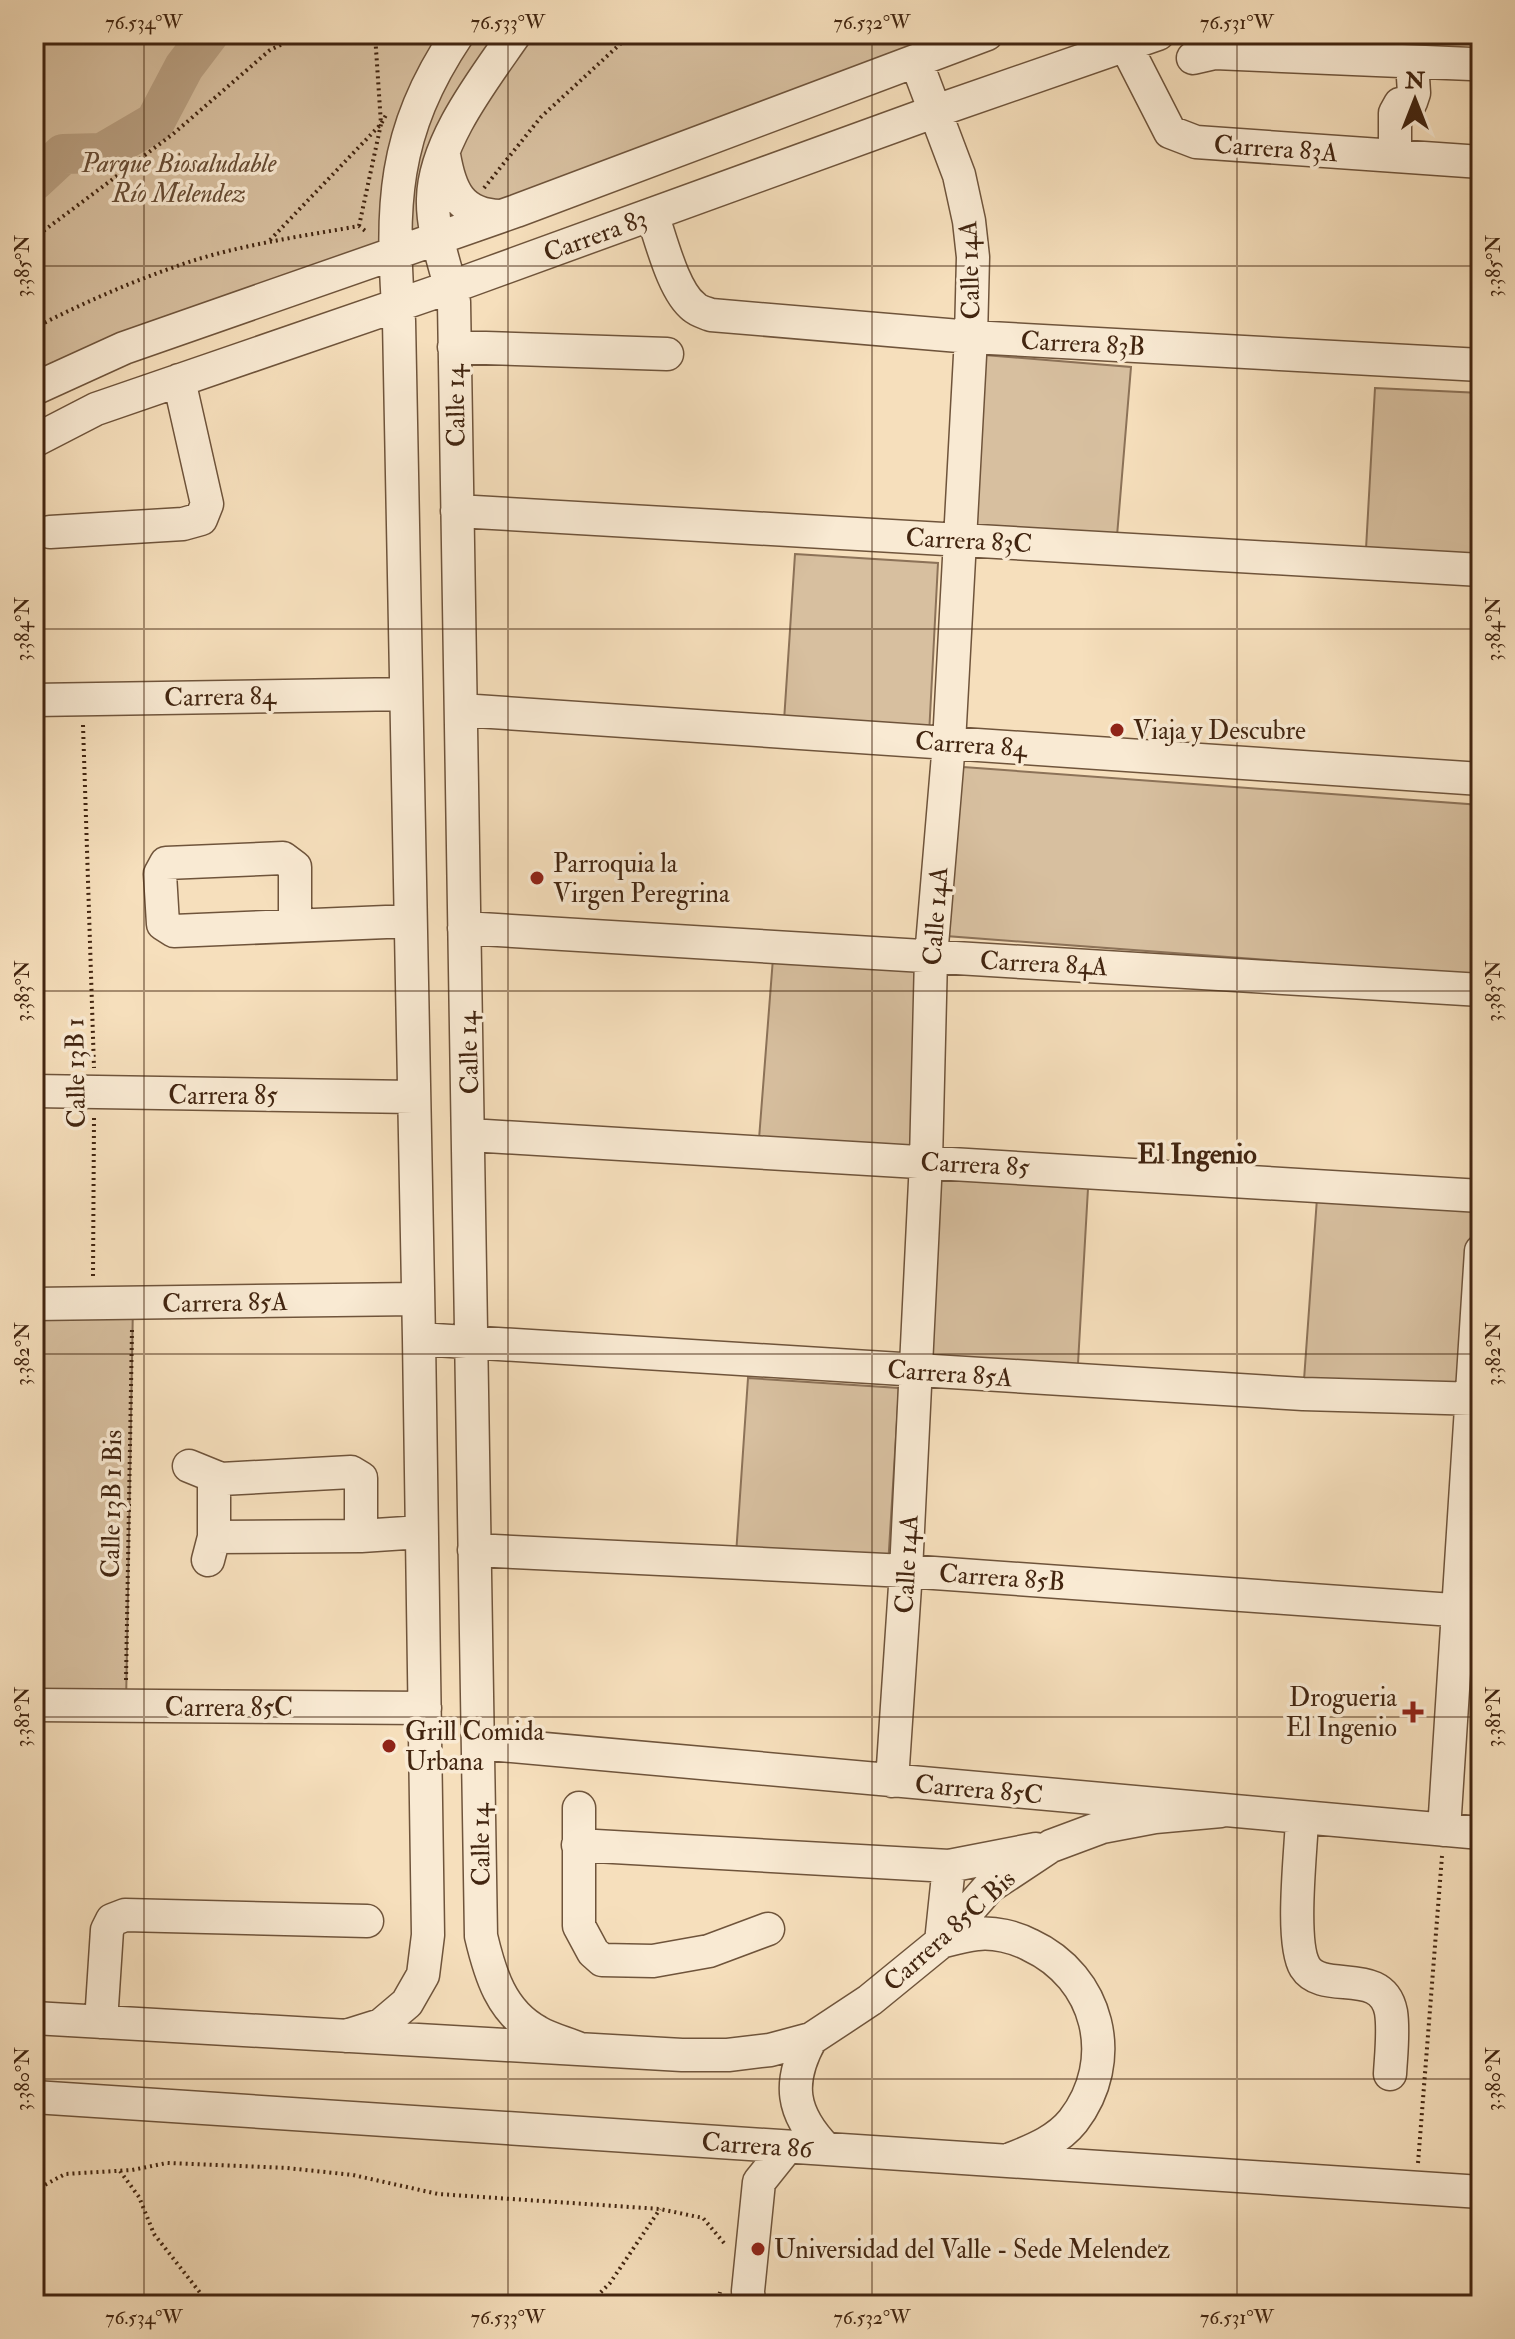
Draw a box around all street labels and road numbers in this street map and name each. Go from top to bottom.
street label: Carrera 83A [1213,129,1340,169]
street label: Carrera 83 [539,202,651,269]
street label: Calle 14A [952,219,988,320]
street label: Carrera 83B [1020,325,1146,363]
street label: Calle 14 [439,363,473,447]
street label: Carrera 83C [905,522,1033,560]
street label: Carrera 84 [164,680,277,714]
street label: Carrera 84 [914,725,1029,765]
street label: Calle 14A [917,865,955,967]
street label: Carrera 84A [979,945,1109,983]
street label: Calle 14 [452,1010,486,1095]
street label: Calle 13B 1 [59,1018,93,1128]
street label: Carrera 85 [168,1080,278,1112]
street label: Carrera 85 [920,1146,1031,1184]
street label: Carrera 85A [162,1286,289,1320]
street label: Carrera 85A [886,1354,1014,1394]
street label: Calle 13B 1 Bis [95,1429,129,1579]
street label: Calle 14A [888,1513,926,1614]
street label: Carrera 85B [938,1558,1066,1598]
street label: Carrera 85C [165,1692,293,1724]
street label: Carrera 85C [914,1768,1044,1812]
street label: Calle 14 [464,1802,498,1886]
street label: Carrera 85C Bis [877,1863,1022,1998]
street label: Carrera 86 [700,2126,815,2166]

